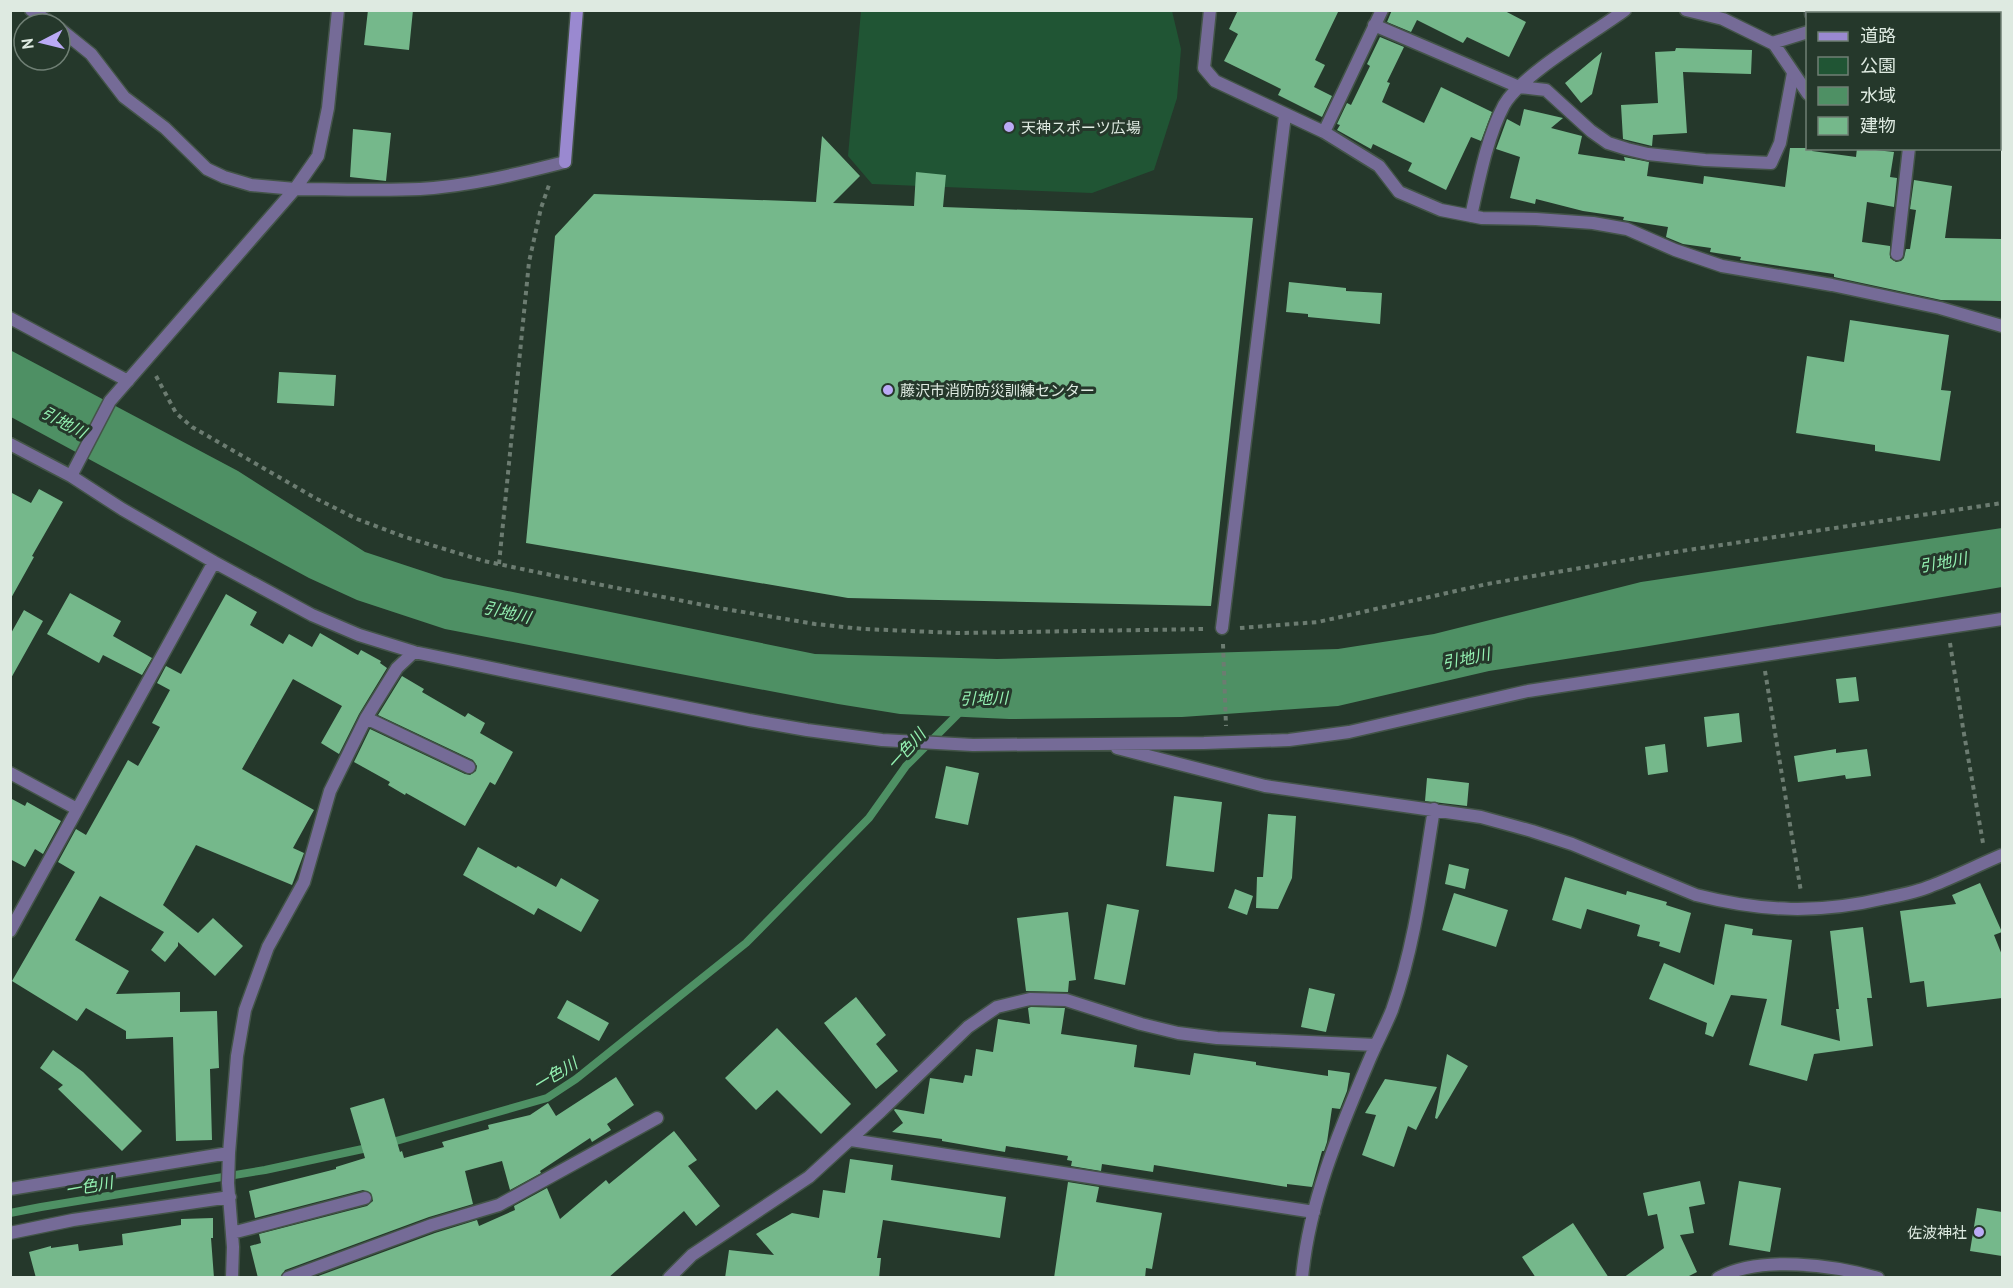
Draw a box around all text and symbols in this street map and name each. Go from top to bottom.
north arrow [12,12,72,72]
legend [1806,12,2001,150]
text: 道路 [1860,24,1896,47]
text: N [17,37,38,50]
text: 公園 [1860,54,1896,77]
text: 水域 [1860,84,1896,107]
text: 建物 [1860,114,1896,137]
place label: 天神スポーツ広場 [1021,118,1141,137]
marker: 天神スポーツ広場 [1002,120,1016,134]
place label: 藤沢市消防防災訓練センター [900,381,1095,400]
marker: 藤沢市消防防災訓練センター [881,383,895,397]
water label: 引地川 [38,402,92,443]
water label: 引地川 [1918,548,1970,576]
water label: 引地川 [481,597,535,628]
water label: 引地川 [1441,643,1493,672]
water label: 引地川 [960,688,1010,708]
water label: 一色川 [883,723,931,774]
water label: 一色川 [529,1052,582,1095]
water label: 一色川 [64,1172,116,1200]
place label: 佐波神社 [1907,1223,1967,1242]
marker: 佐波神社 [1972,1225,1986,1239]

